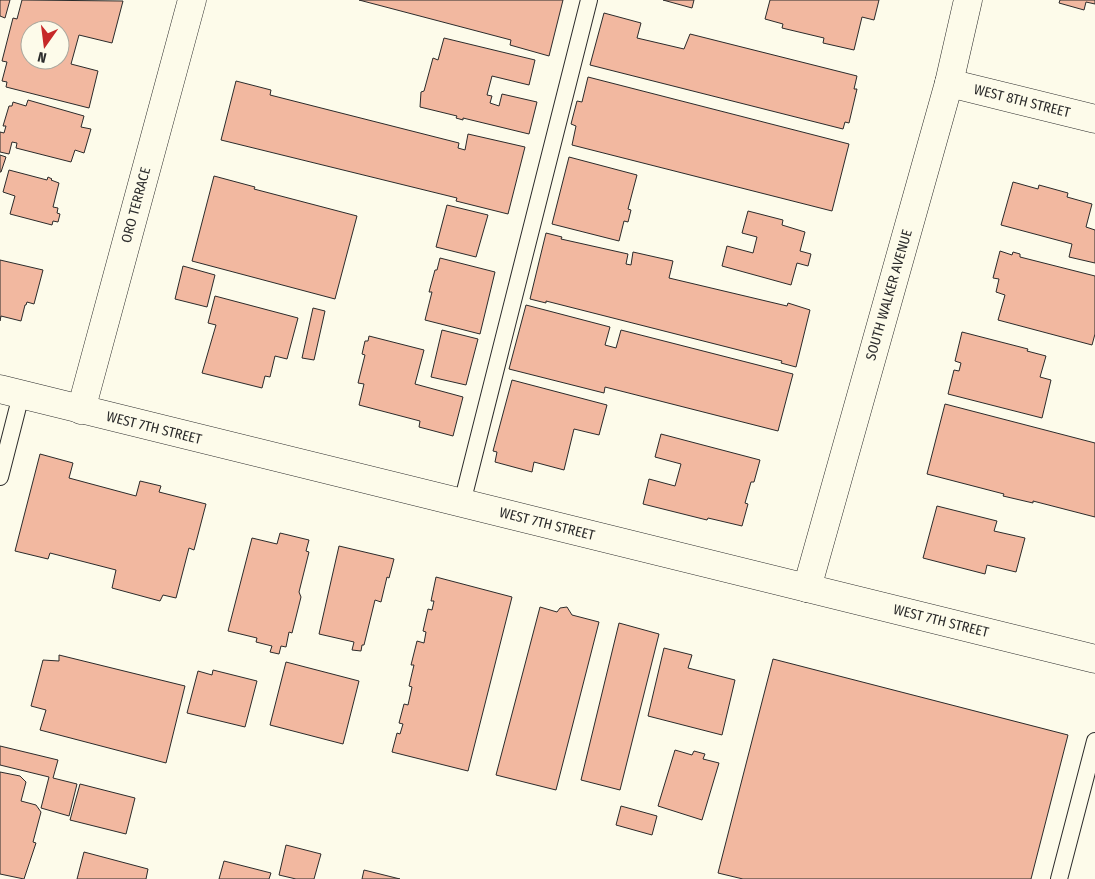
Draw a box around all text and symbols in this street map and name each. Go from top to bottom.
north arrow [20,20,70,70]
text: N [36,48,48,66]
street label: WEST 8TH STREET [972,81,1072,121]
street label: ORO TERRACE [118,165,154,245]
street label: SOUTH WALKER AVENUE [862,227,916,362]
street label: WEST 7TH STREET [105,408,204,448]
street label: WEST 7TH STREET [498,504,597,544]
street label: WEST 7TH STREET [892,601,991,641]

